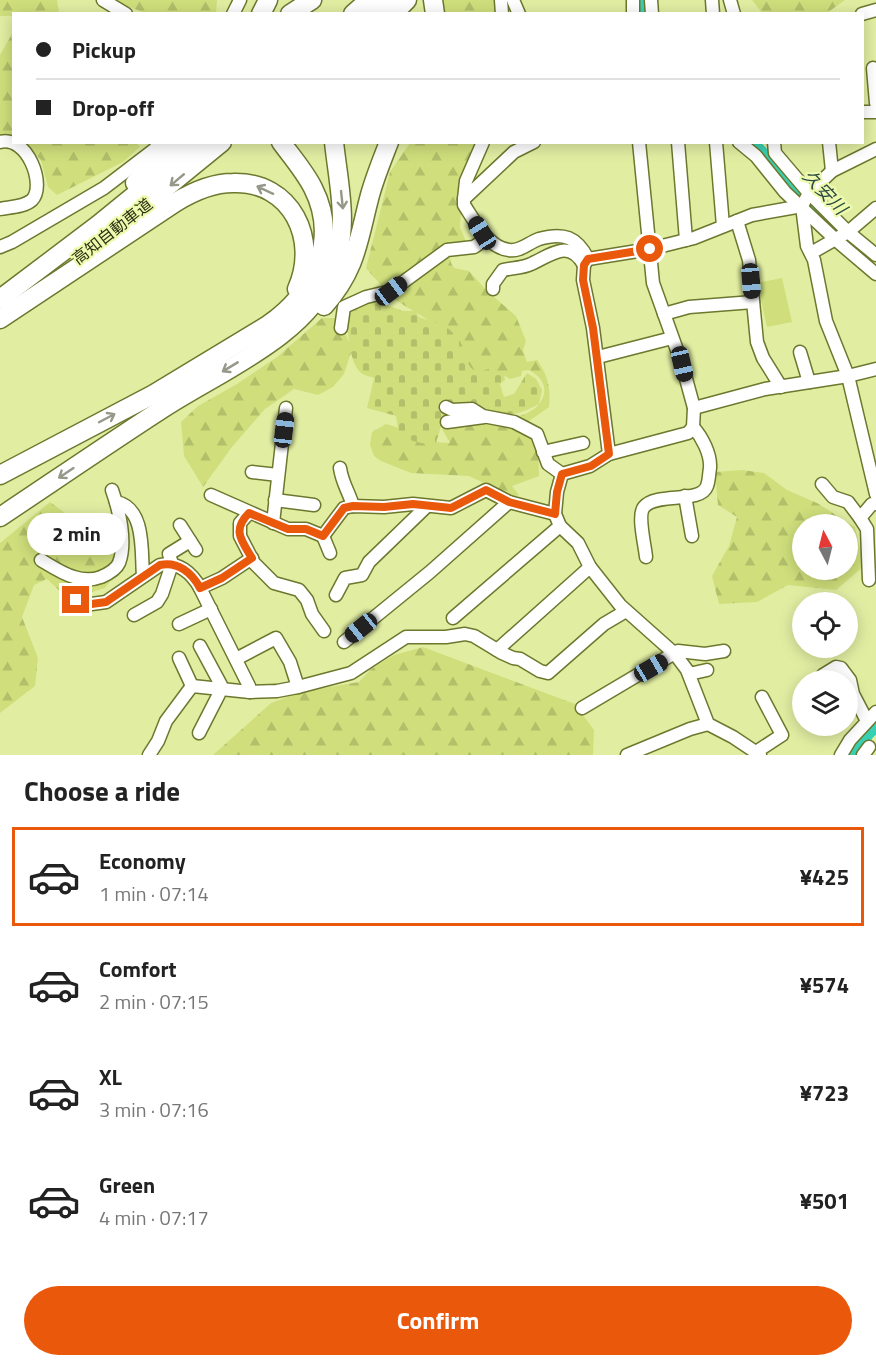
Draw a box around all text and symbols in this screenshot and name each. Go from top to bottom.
text: Pickup [72,33,136,67]
text: Drop-off [72,91,154,125]
water label: 久安川 [797,163,855,222]
one-way arrow [170,173,185,187]
one-way arrow [257,184,275,196]
one-way arrow [337,190,348,210]
street label: 高知自動車道 [67,192,157,270]
car [465,213,499,253]
route start [636,235,663,262]
car [740,262,762,300]
car [371,273,411,309]
car [669,344,695,384]
one-way arrow [222,362,239,374]
car [273,411,295,449]
one-way arrow [98,412,116,423]
one-way arrow [58,467,75,479]
callout: 2 min [26,513,125,555]
north arrow [792,514,858,580]
map controls [792,514,858,736]
text: 2 min [52,518,101,549]
route end [62,586,89,613]
button: locate [792,592,858,658]
car [341,610,381,646]
car [631,651,671,685]
button: layers [792,670,858,736]
text: Choose a ride [24,770,180,811]
text: Economy [99,844,186,878]
icon: car [27,850,81,904]
text: ¥425 [800,860,849,894]
text: 1 min · 07:14 [99,878,209,909]
text: Comfort [99,952,177,986]
icon: car [27,958,81,1012]
text: ¥574 [800,968,849,1002]
text: 2 min · 07:15 [99,986,209,1017]
text: XL [99,1060,122,1094]
icon: car [27,1066,81,1120]
text: ¥723 [800,1076,849,1110]
text: 3 min · 07:16 [99,1094,209,1125]
text: Green [99,1168,155,1202]
icon: car [27,1174,81,1228]
text: ¥501 [800,1184,849,1218]
text: 4 min · 07:17 [99,1202,209,1233]
button: Confirm [24,1286,852,1355]

